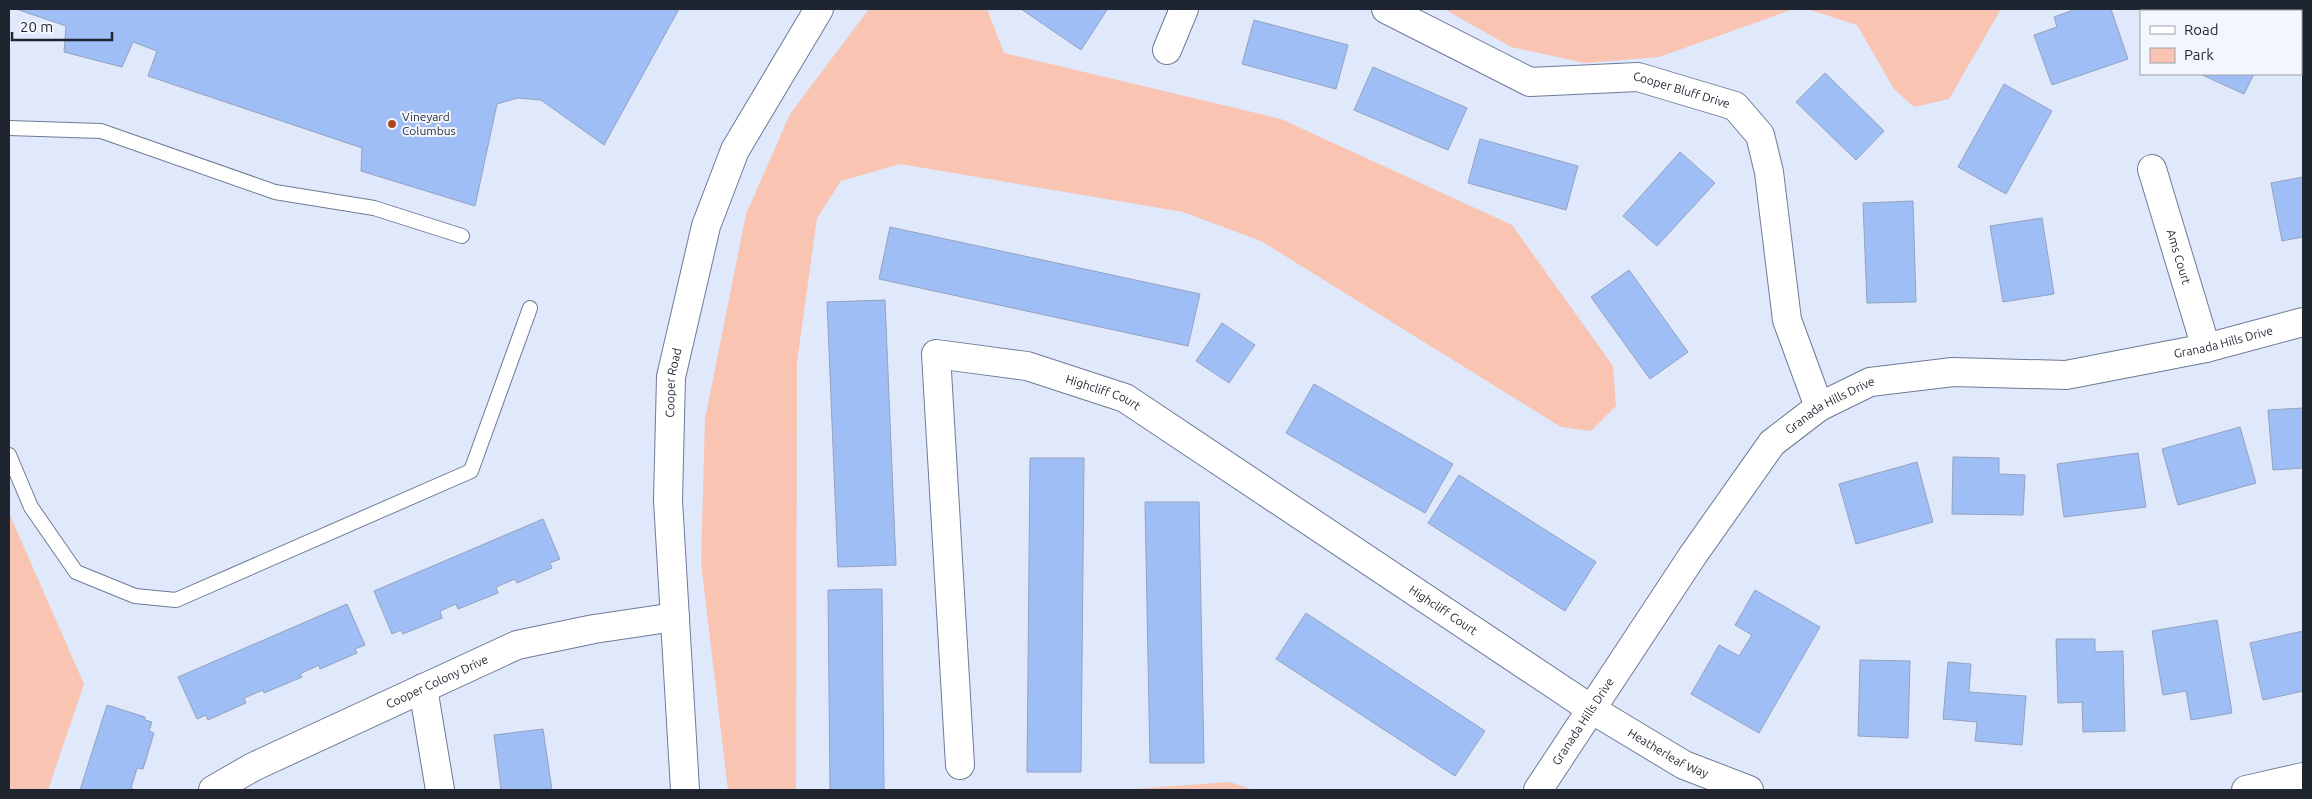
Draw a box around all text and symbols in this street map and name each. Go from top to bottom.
scale bar [12,10,112,42]
legend [2140,10,2302,75]
text: 20 m [20,18,53,35]
text: Road [2184,21,2219,38]
text: Park [2184,46,2214,63]
street label: Cooper Bluff Drive [1633,70,1732,110]
place label: Vineyard Columbus [402,110,456,137]
marker: Vineyard Columbus [386,118,398,130]
street label: Ams Court [2165,228,2194,286]
street label: Granada Hills Drive [2173,323,2274,360]
street label: Cooper Road [663,347,684,418]
street label: Highcliff Court [1064,372,1143,413]
street label: Granada Hills Drive [1783,375,1875,436]
street label: Highcliff Court [1407,582,1480,637]
street label: Cooper Colony Drive [384,652,490,711]
street label: Granada Hills Drive [1549,675,1616,767]
street label: Heatherleaf Way [1626,726,1711,780]

